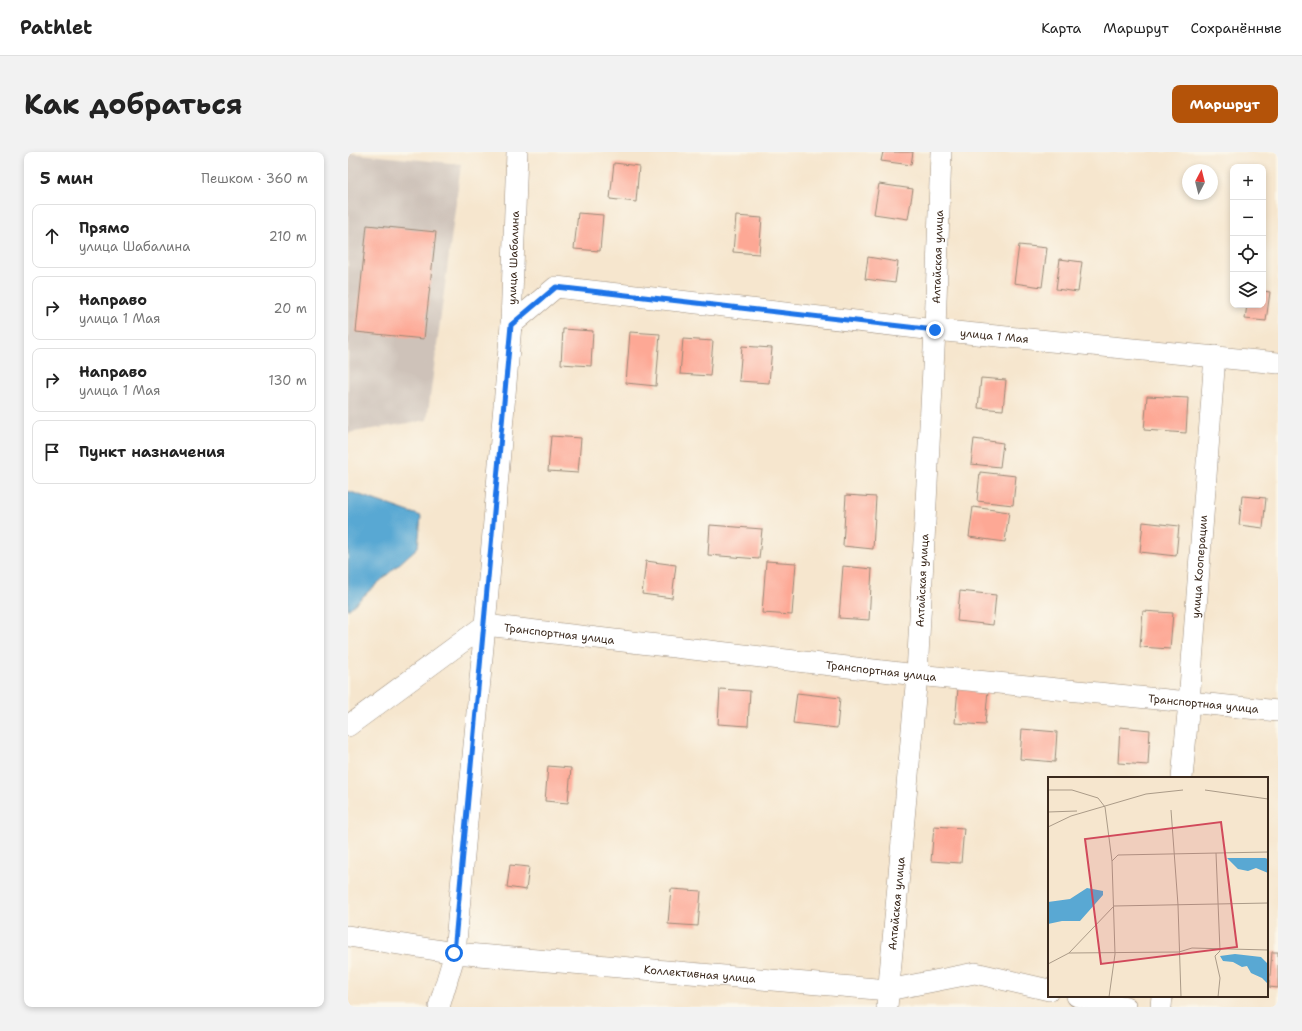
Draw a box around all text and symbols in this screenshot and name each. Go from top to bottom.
text: Pathlet [20,15,92,40]
text: Карта [1041,19,1081,37]
text: Маршрут [1103,19,1169,37]
text: Сохранённые [1191,19,1282,37]
text: Как добраться [24,85,243,123]
button: Маршрут [1172,85,1278,123]
north arrow [1182,164,1218,200]
map controls [1230,164,1266,308]
button: + [1230,164,1266,200]
text: 5 мин [40,167,93,189]
text: Пешком · 360 m [201,170,308,187]
button: − [1230,200,1266,236]
street label: улица Шабалина [505,210,523,305]
street label: Алтайская улица [929,210,947,304]
text: Прямо [79,218,129,238]
icon: ahead [41,225,63,247]
text: 210 m [269,228,307,245]
button: locate [1230,236,1266,272]
text: улица Шабалина [79,238,190,255]
button: layers [1230,272,1266,308]
text: Направо [79,290,147,310]
icon: right [41,297,63,319]
text: 20 m [274,300,307,317]
text: улица 1 Мая [79,310,160,327]
route end [926,321,944,339]
street label: улица 1 Мая [959,325,1029,347]
text: Направо [79,362,147,382]
icon: right [41,369,63,391]
text: 130 m [269,372,307,389]
text: улица 1 Мая [79,382,160,399]
icon: arrive [41,441,63,463]
text: Пункт назначения [79,442,225,462]
street label: улица Кооперации [1188,515,1211,619]
street label: Алтайская улица [913,533,932,628]
street label: Транспортная улица [503,620,616,648]
street label: Транспортная улица [825,658,937,685]
street label: Транспортная улица [1147,691,1260,717]
inset map [1048,777,1268,997]
street label: Алтайская улица [885,856,909,951]
route start [445,944,463,962]
street label: Коллективная улица [643,962,757,987]

